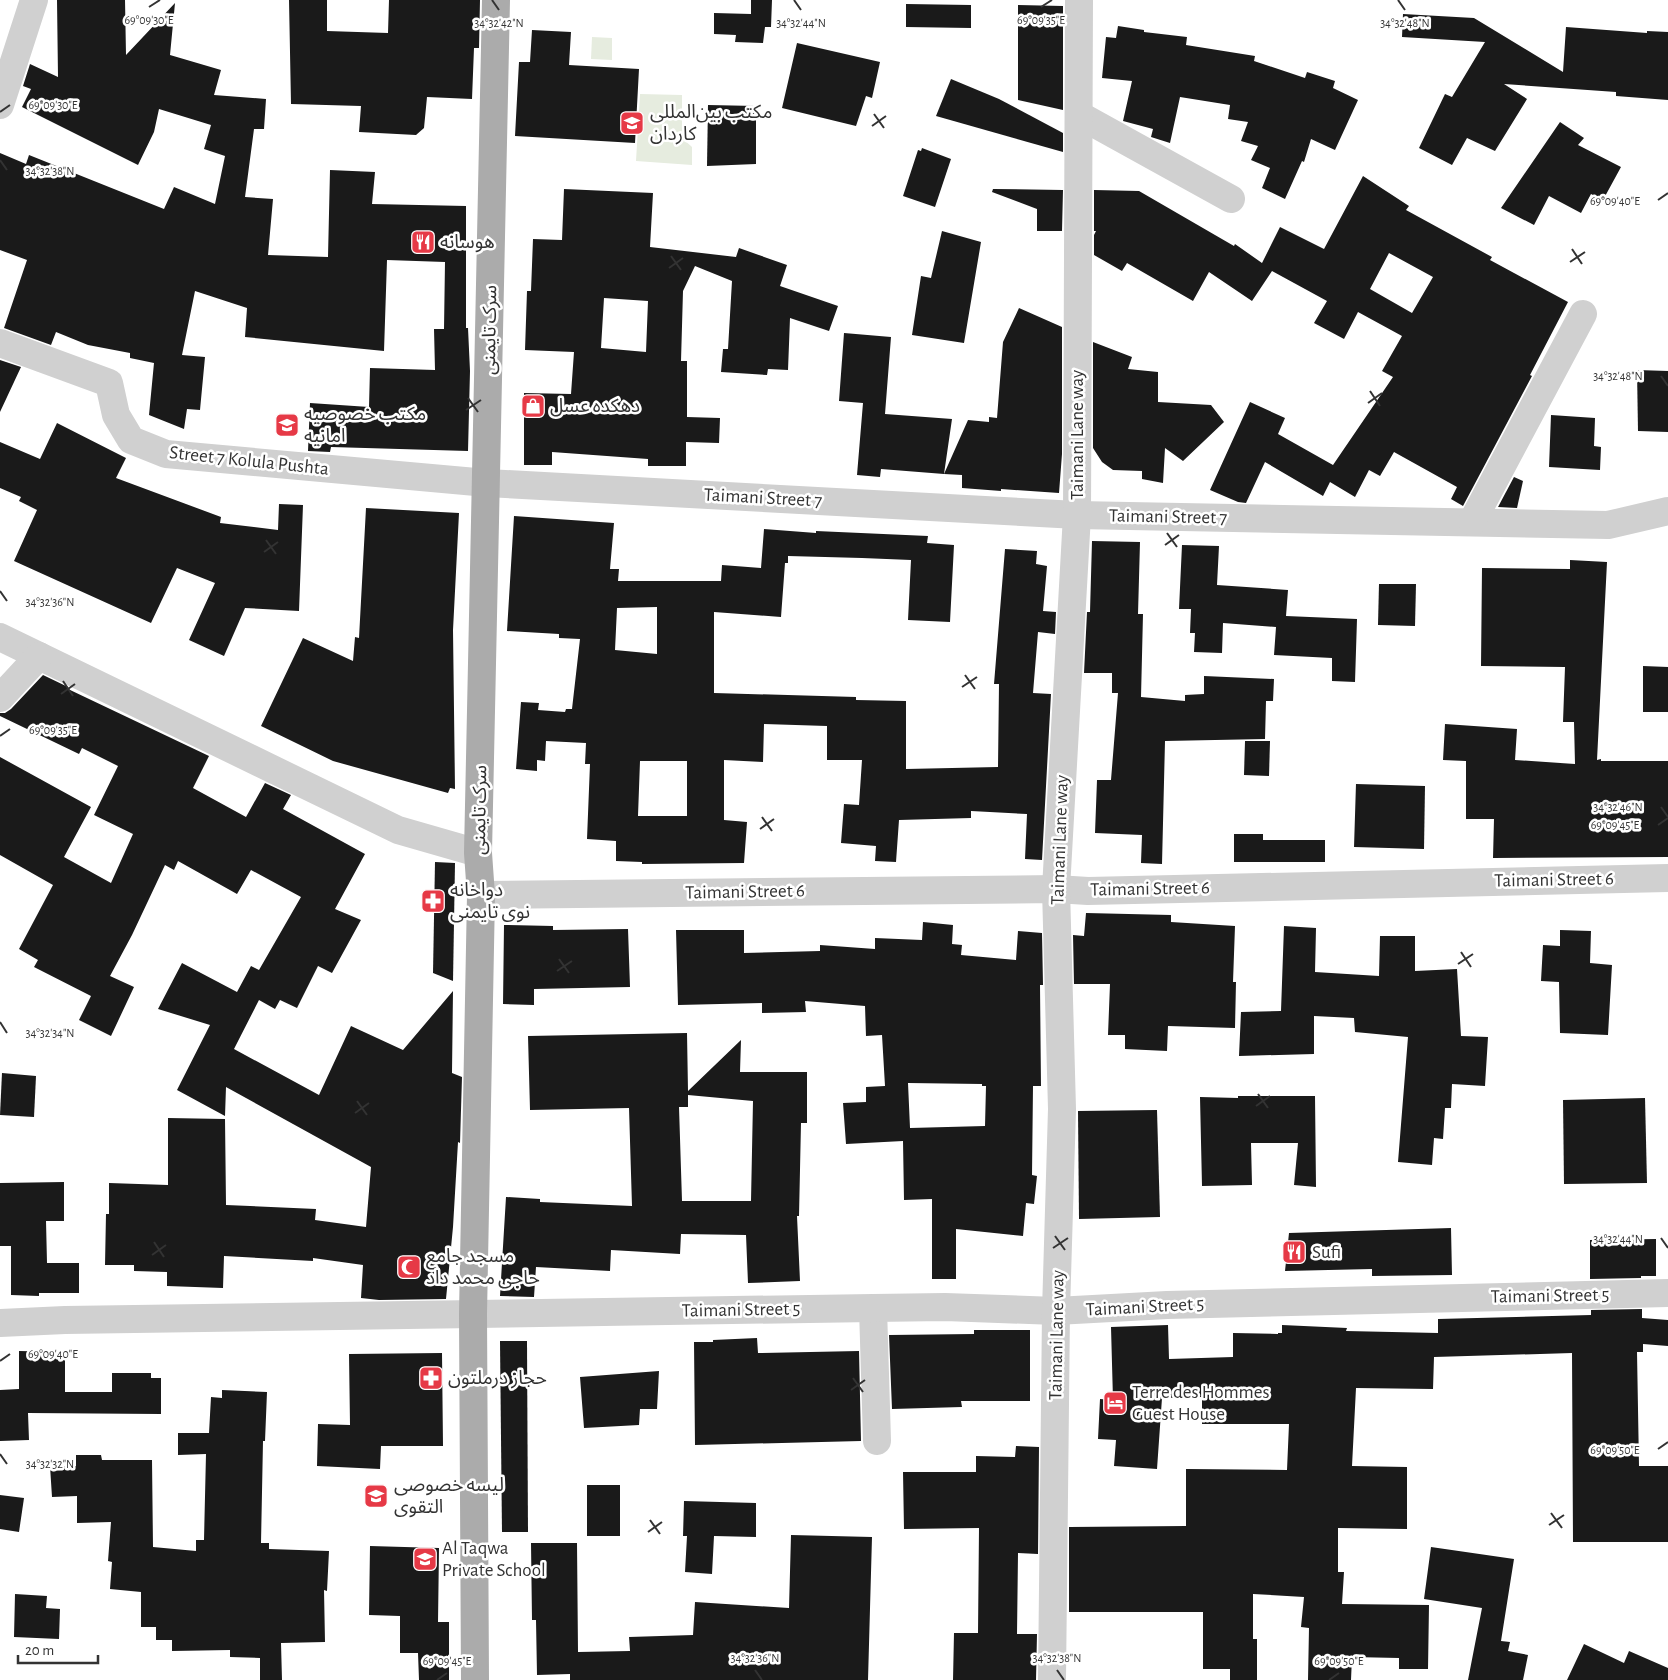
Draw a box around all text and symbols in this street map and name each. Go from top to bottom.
text: 69°09'30"E [124,14,174,26]
text: 69°09'35"E [1017,14,1065,26]
text: 34°32'42"N [474,17,524,29]
text: 34°32'44"N [776,17,826,29]
text: 34°32'48"N [1380,17,1430,29]
text: 69°09'30"E [28,99,78,111]
place label: مکتب بین‌المللی کاردان [650,103,773,145]
school or university icon: مکتب بین‌المللی کاردان [619,110,645,136]
text: 34°32'38"N [26,165,74,177]
text: 69°09'40"E [1590,195,1640,207]
restaurant icon: هوسانه [410,229,436,255]
place label: هوسانه [440,233,495,253]
street label: سرک تایمنی [480,285,501,375]
street label: Taimani Lane way [1068,370,1087,500]
text: 34°32'48"N [1593,370,1643,382]
shop icon: دهکده عسل [520,393,546,419]
place label: دهکده عسل [550,397,640,417]
place label: مکتب خصوصیه امانیه [304,405,426,446]
school or university icon: مکتب خصوصیه امانیه [274,412,300,438]
street label: Street 7 Kolula Pushta [168,443,330,479]
street label: Taimani Street 7 [703,485,823,511]
street label: Taimani Street 7 [1109,506,1228,528]
text: 34°32'36"N [26,596,74,608]
text: 69°09'35"E [29,724,77,736]
street label: سرک تایمنی [470,765,491,855]
street label: Taimani Lane way [1048,775,1072,905]
text: 34°32'46"N [1593,801,1643,813]
text: 69°09'45"E [1591,819,1640,831]
street label: Taimani Street 6 [1494,869,1614,891]
street label: Taimani Street 6 [1090,878,1210,900]
place label: دواخانه نوی تایمنی [450,881,530,923]
street label: Taimani Street 6 [685,881,805,903]
pharmacy icon: دواخانه نوی تایمنی [420,888,446,914]
text: 34°32'34"N [26,1027,74,1039]
text: 34°32'44"N [1593,1233,1643,1245]
restaurant icon: Sufi [1281,1239,1307,1265]
place label: Sufi [1312,1243,1341,1262]
place label: مسجد جامع حاجی محمد داد [426,1247,540,1289]
mosque icon: مسجد جامع حاجی محمد داد [396,1254,422,1280]
street label: Taimani Lane way [1046,1270,1068,1400]
street label: Taimani Street 5 [1491,1285,1609,1307]
street label: Taimani Street 5 [1085,1294,1205,1320]
street label: Taimani Street 5 [682,1299,800,1321]
text: 69°09'40"E [28,1348,78,1360]
pharmacy icon: حجاز درملتون [418,1365,444,1391]
place label: حجاز درملتون [448,1369,547,1389]
place label: Terre des Hommes Guest House [1132,1383,1269,1424]
hotel icon: Terre des Hommes Guest House [1102,1390,1128,1416]
text: 69°09'50"E [1590,1444,1640,1456]
text: 34°32'32"N [26,1458,74,1470]
place label: لیسه خصوصی التقوی [394,1476,504,1518]
school or university icon: لیسه خصوصی التقوی [363,1483,389,1509]
place label: Al Taqwa Private School [442,1539,546,1580]
school or university icon: Al Taqwa Private School [412,1546,438,1572]
scale bar [18,1632,98,1664]
text: 20 m [25,1643,54,1658]
text: 34°32'36"N [731,1652,779,1664]
text: 34°32'38"N [1033,1652,1081,1664]
text: 69°09'45"E [423,1655,472,1667]
text: 69°09'50"E [1314,1655,1364,1667]

